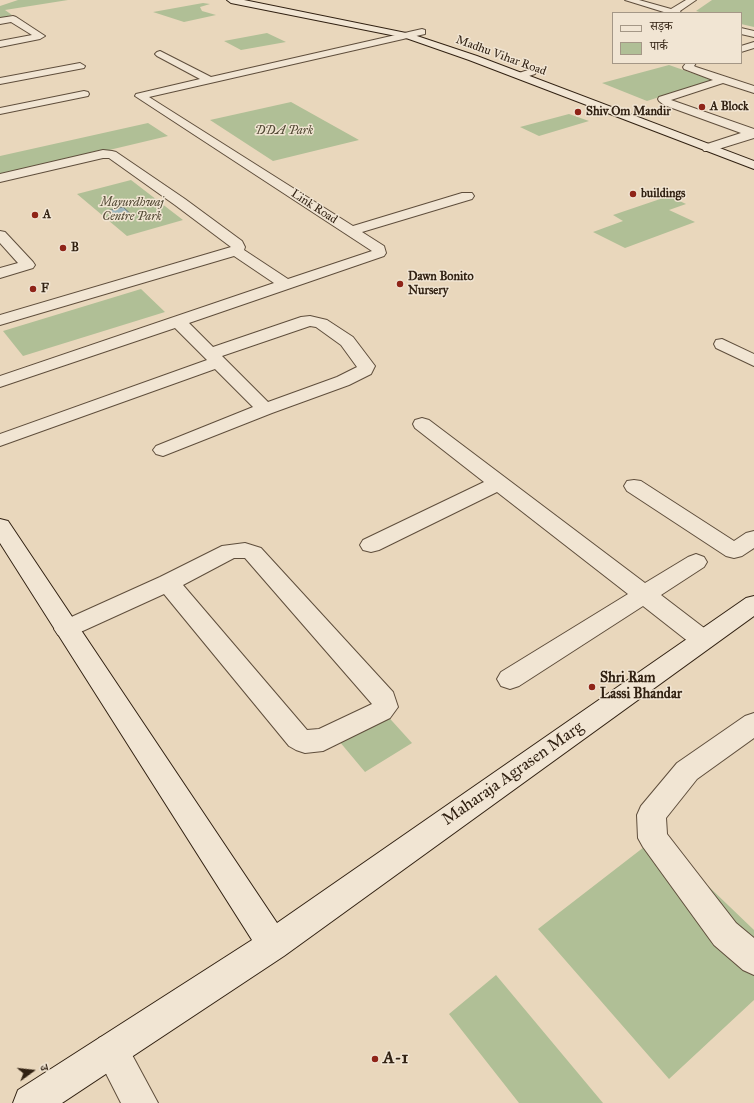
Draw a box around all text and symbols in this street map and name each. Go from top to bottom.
legend [612,12,742,64]
text: सड़क [650,19,673,33]
street label: Madhu Vihar Road [454,33,548,79]
text: पार्क [650,39,668,53]
place label: A Block [710,100,749,114]
marker: A Block [697,102,707,112]
place label: Shiv Om Mandir [586,105,671,119]
marker: Shiv Om Mandir [573,107,583,117]
park label: DDA Park [255,124,313,138]
street label: Link Road [288,187,340,227]
place label: buildings [641,187,685,201]
marker: buildings [628,189,638,199]
park label: Mayurdhwaj Centre Park [100,196,164,224]
place label: A [43,208,51,222]
marker: A [30,210,40,220]
place label: B [71,241,79,255]
marker: B [58,243,68,253]
place label: Dawn Bonito Nursery [408,270,474,298]
marker: Dawn Bonito Nursery [395,279,405,289]
place label: F [41,282,49,296]
marker: F [28,284,38,294]
place label: Shri Ram Lassi Bhandar [600,671,682,704]
marker: Shri Ram Lassi Bhandar [587,682,597,692]
street label: Maharaja Agrasen Marg [438,717,588,831]
place label: A-1 [383,1049,408,1069]
north arrow [12,1051,52,1091]
marker: A-1 [370,1054,380,1064]
text: उ [37,1063,51,1072]

